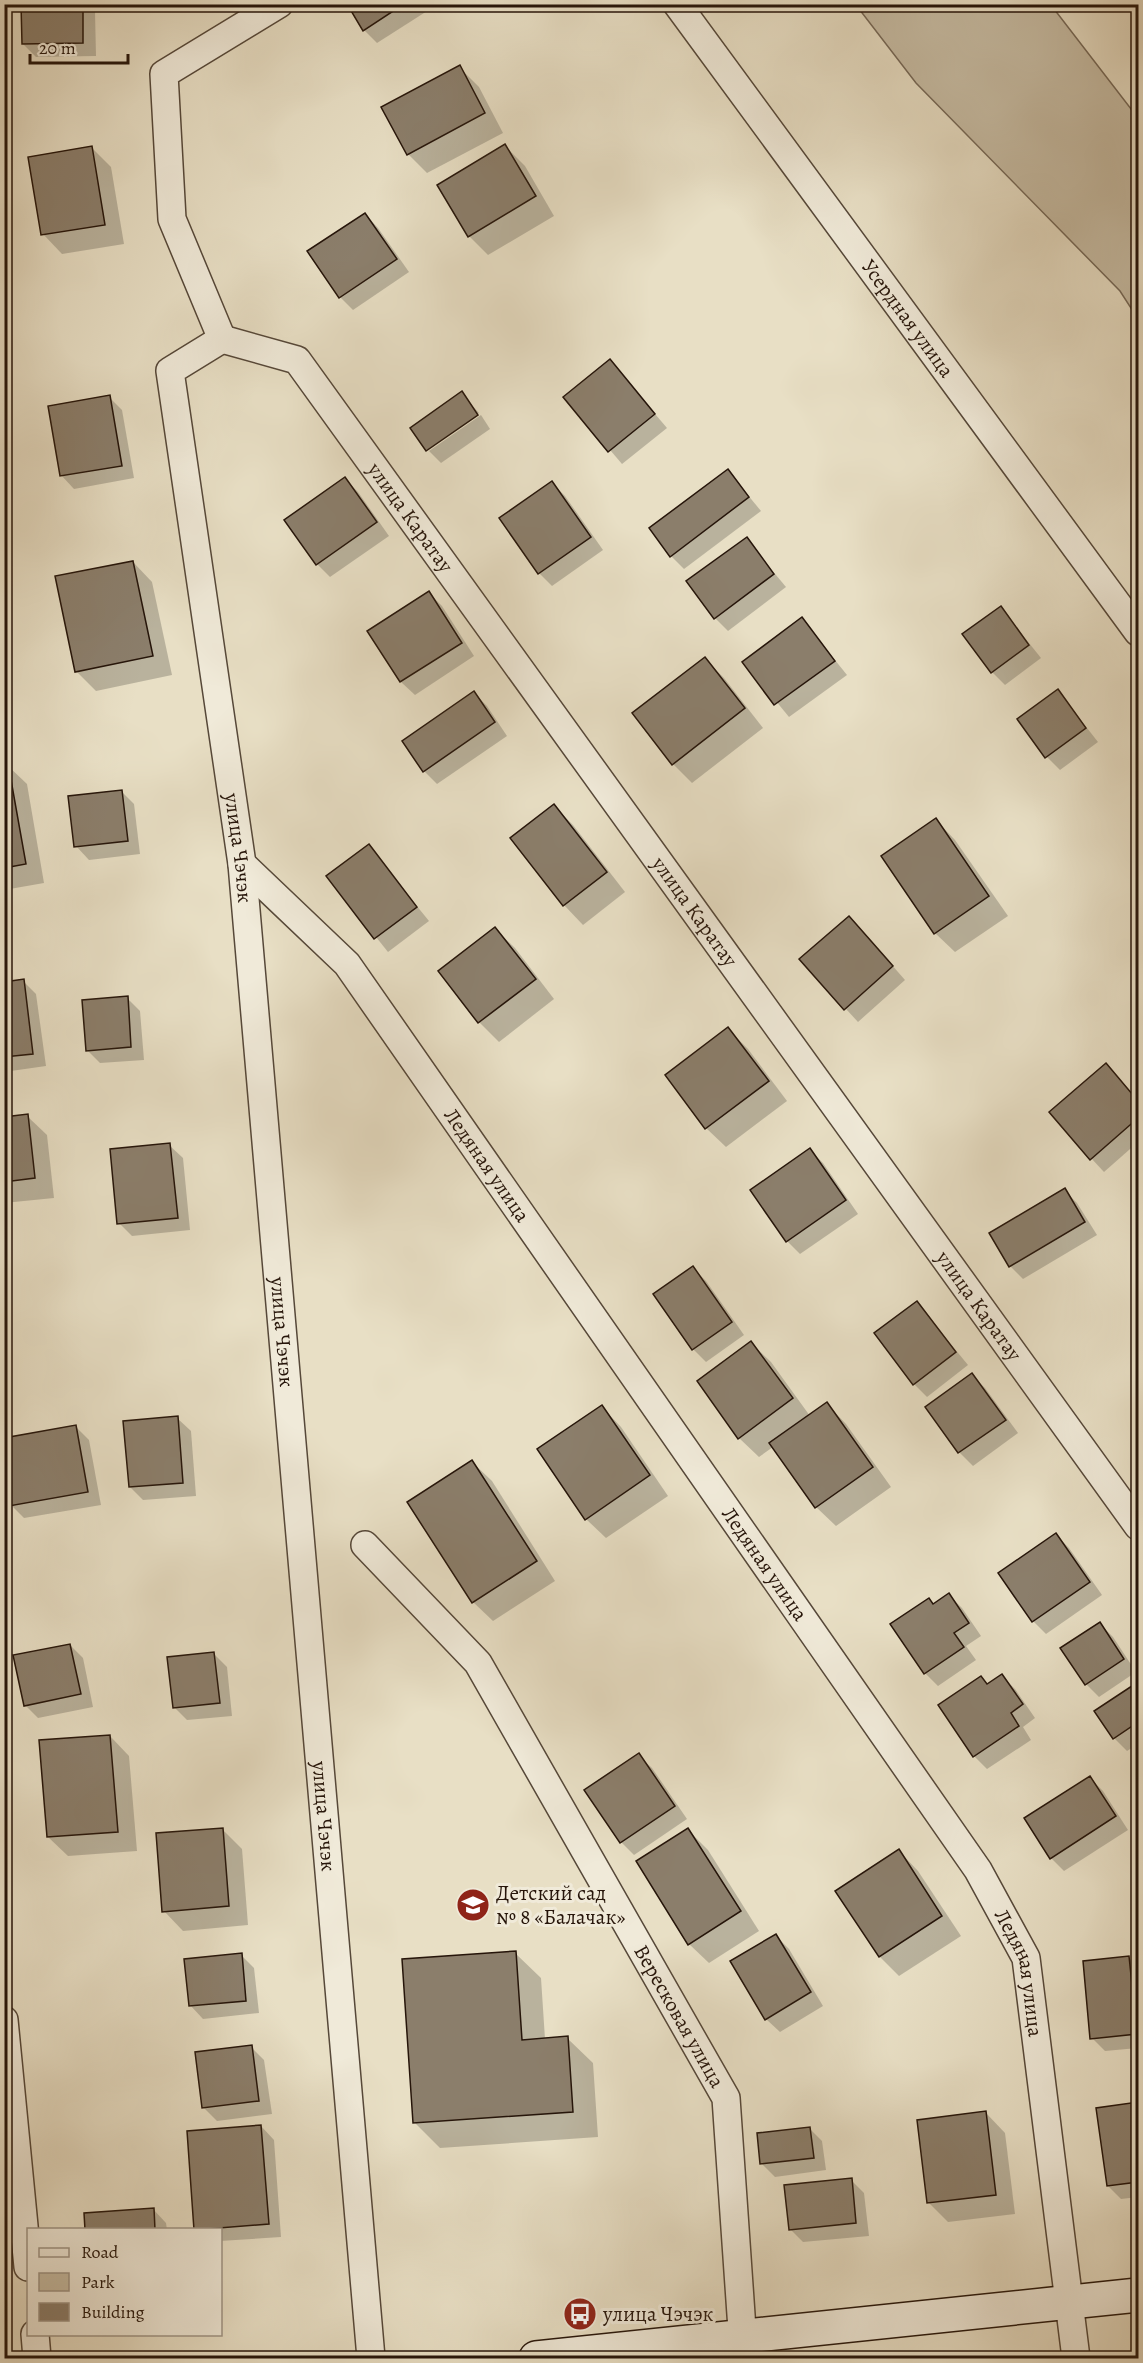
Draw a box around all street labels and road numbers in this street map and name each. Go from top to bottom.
street label: Усердная улица [855,254,961,383]
street label: улица Каратау [361,456,460,579]
street label: улица Чэчэк [218,790,259,904]
street label: улица Каратау [645,850,744,973]
street label: Ледяная улица [437,1102,537,1228]
street label: улица Каратау [929,1244,1029,1367]
street label: улица Чэчэк [264,1275,301,1388]
street label: Ледяная улица [715,1501,815,1627]
street label: улица Чэчэк [305,1759,343,1873]
street label: Ледяная улица [988,1904,1050,2039]
street label: Вересковая улица [628,1940,731,2093]

